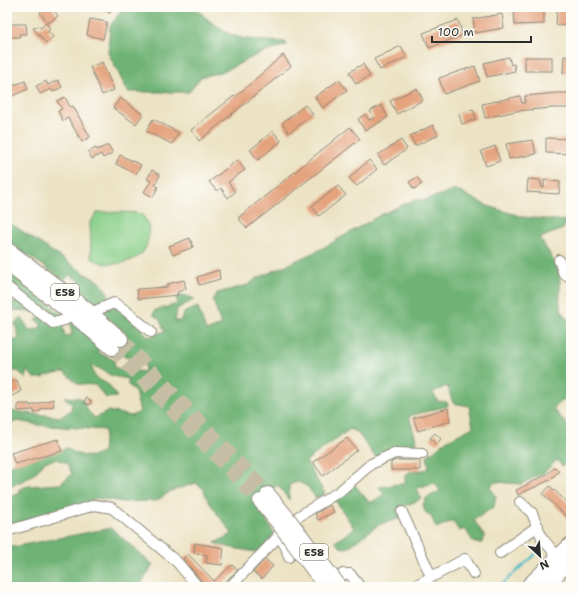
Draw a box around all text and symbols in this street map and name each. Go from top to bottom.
scale bar [432,18,531,44]
text: 100 m [438,24,474,40]
road number: E58 [51,284,79,300]
north arrow [520,536,560,576]
road number: E58 [300,544,328,560]
text: N [537,556,551,573]

